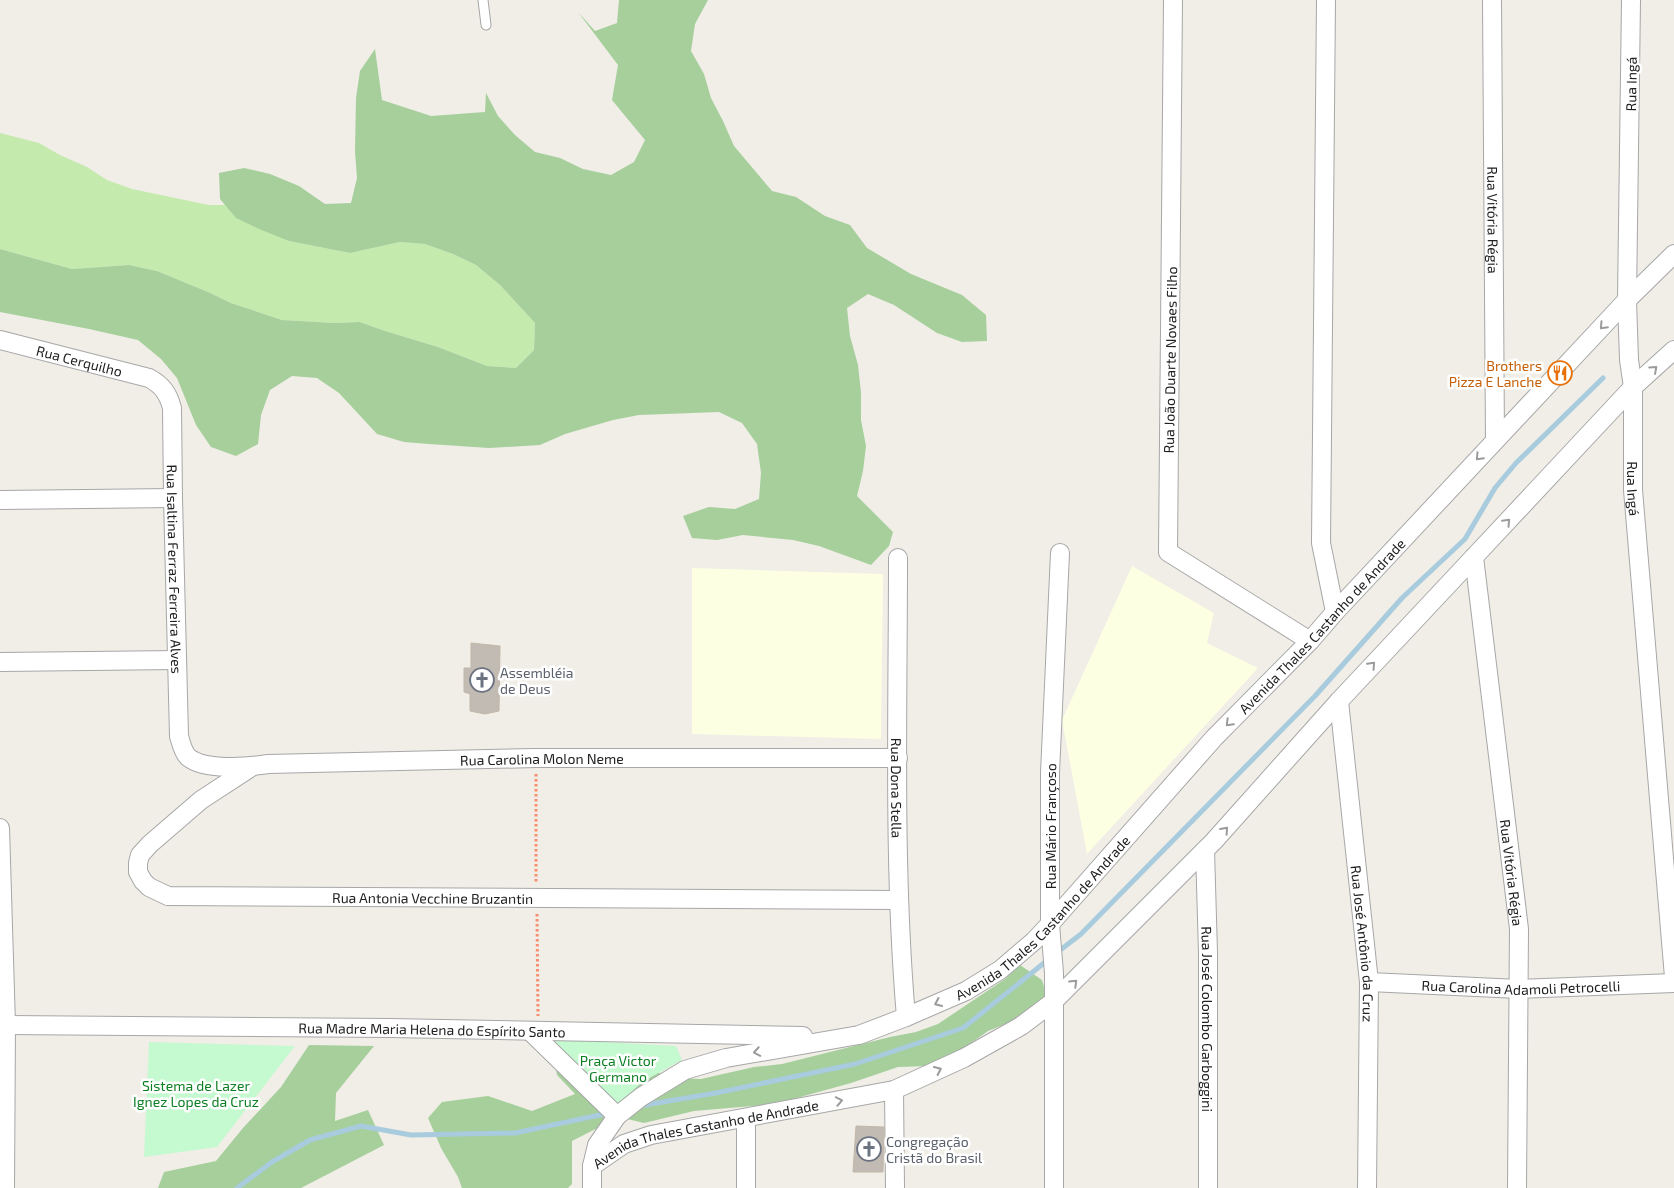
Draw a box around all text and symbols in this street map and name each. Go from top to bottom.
street label: Rua Ingá [1622,57,1640,111]
street label: Rua Vitória Régia [1485,166,1502,274]
street label: Rua João Duarte Novaes Filho [1160,266,1180,454]
one-way arrow [1600,320,1609,329]
street label: Rua Cerquilho [35,341,124,379]
place label: Brothers Pizza E Lanche [1449,357,1542,390]
restaurant icon: Brothers Pizza E Lanche [1547,360,1573,386]
one-way arrow [1648,366,1657,375]
one-way arrow [1476,451,1485,460]
street label: Rua Ingá [1624,461,1644,517]
street label: Rua Isaltina Ferraz Ferreira Alves [164,464,186,674]
one-way arrow [1501,518,1510,527]
street label: Avenida Thales Castanho de Andrade [1235,535,1408,717]
one-way arrow [1367,662,1376,671]
place label: Assembléia de Deus [500,664,574,697]
church icon: Assembléia de Deus [469,667,495,693]
one-way arrow [1226,717,1235,726]
street label: Rua Dona Stella [889,738,906,838]
street label: Rua Carolina Molon Neme [460,750,624,768]
street label: Rua Mário Françoso [1042,763,1060,889]
street label: Rua Vitória Régia [1497,818,1527,927]
one-way arrow [1219,826,1228,835]
street label: Avenida Thales Castanho de Andrade [953,831,1133,1003]
street label: Rua José Antônio da Cruz [1348,864,1378,1022]
street label: Rua Antonia Vecchine Bruzantin [332,888,533,906]
street label: Rua José Colombo Garboggini [1199,926,1217,1112]
street label: Rua Carolina Adamoli Petrocelli [1421,976,1620,998]
one-way arrow [1068,980,1077,989]
one-way arrow [934,997,943,1008]
street label: Rua Madre Maria Helena do Espírito Santo [298,1019,566,1040]
one-way arrow [753,1047,761,1057]
park label: Praça Victor Germano [580,1052,657,1085]
one-way arrow [933,1066,942,1076]
park label: Sistema de Lazer Ignez Lopes da Cruz [133,1077,259,1110]
street label: Avenida Thales Castanho de Andrade [589,1096,820,1172]
one-way arrow [835,1096,844,1106]
place label: Congregação Cristã do Brasil [886,1133,983,1166]
church icon: Congregação Cristã do Brasil [856,1136,882,1162]

